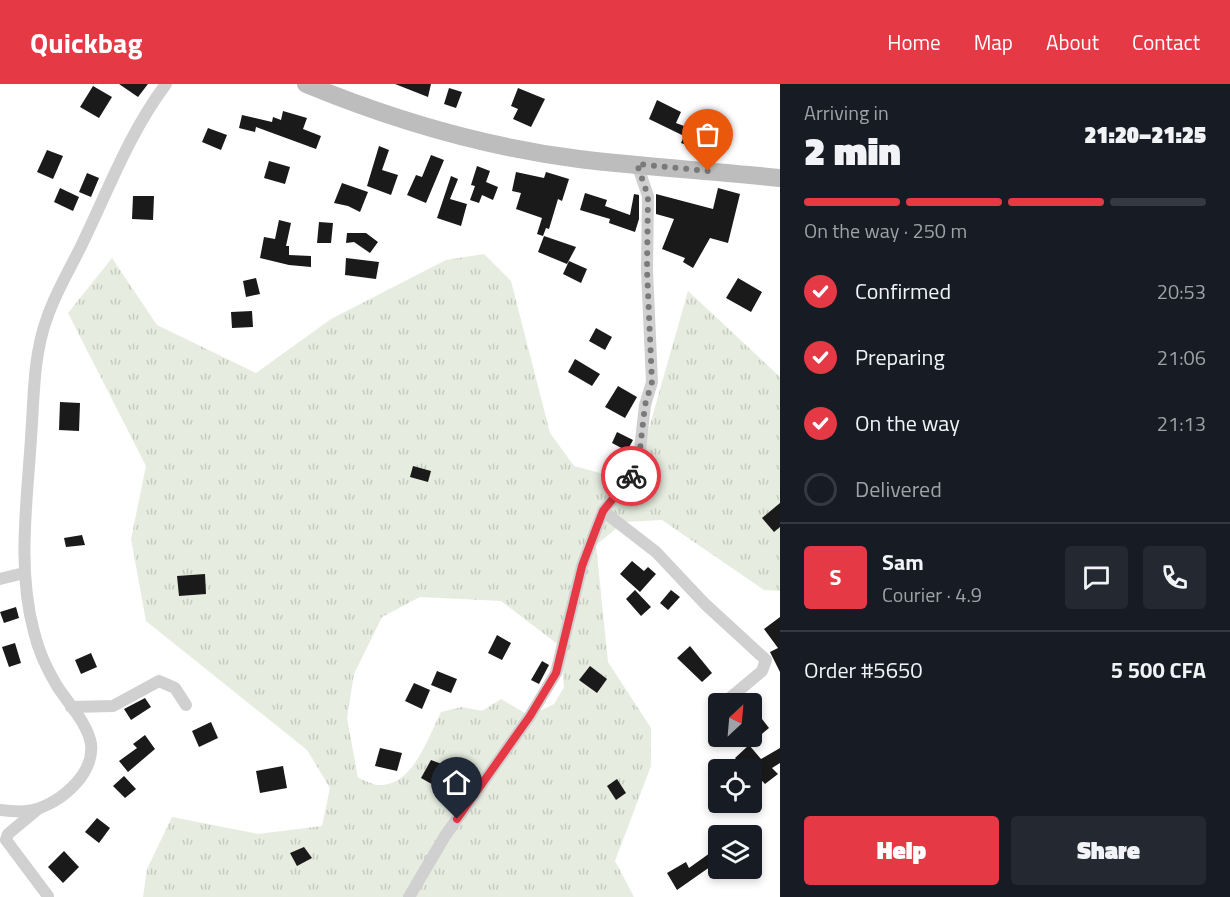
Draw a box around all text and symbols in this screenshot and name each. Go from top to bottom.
text: Quickbag [30,21,142,64]
text: Home [887,26,941,58]
text: Map [974,26,1013,58]
text: About [1046,26,1099,58]
text: Contact [1132,26,1200,58]
text: Arriving in [804,97,889,128]
pin [682,109,733,171]
icon: bag [691,118,724,151]
text: 21:20–21:25 [1084,118,1206,152]
text: 2 min [804,121,901,180]
text: On the way · 250 m [804,215,967,246]
text: Confirmed [855,274,951,308]
icon: check [804,275,837,308]
text: 20:53 [1157,276,1206,307]
text: Preparing [855,340,945,374]
icon: check [804,341,837,374]
text: 21:06 [1157,342,1206,373]
text: On the way [855,406,960,440]
icon: check [804,407,837,440]
text: 21:13 [1157,408,1206,439]
courier [601,446,661,506]
icon: bike [615,460,648,493]
text: Delivered [855,472,942,506]
text: Sam [882,545,924,579]
button: chat [1065,546,1128,609]
button: phone [1143,546,1206,609]
text: S [830,560,841,594]
text: Courier · 4.9 [882,579,982,610]
text: Order #5650 [804,653,923,687]
text: 5 500 CFA [1111,653,1206,687]
north arrow [708,693,762,747]
map controls [708,693,762,879]
pin [431,757,482,819]
button: locate [708,759,762,813]
icon: home [440,766,473,799]
button: Help [804,816,999,885]
button: Share [1011,816,1206,885]
button: layers [708,825,762,879]

